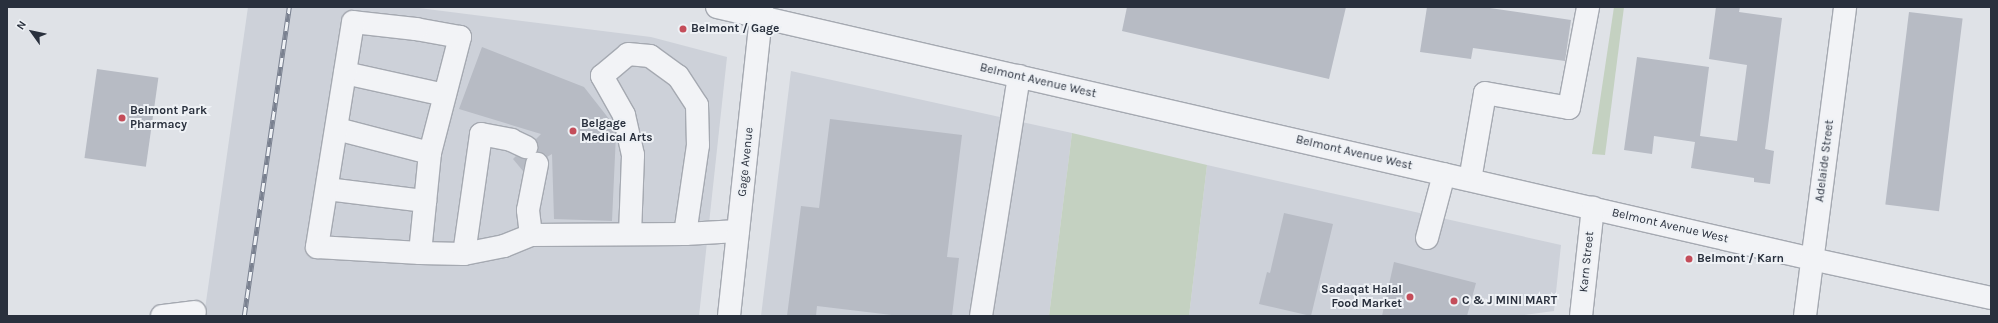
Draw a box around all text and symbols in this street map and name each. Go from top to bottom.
north arrow [12,12,52,52]
text: N [14,18,29,32]
place label: Belmont / Gage [691,22,779,36]
marker: Belmont / Gage [678,24,688,34]
street label: Belmont Avenue West [978,61,1098,101]
place label: Belmont Park Pharmacy [130,104,207,132]
marker: Belmont Park Pharmacy [117,113,127,123]
place label: Belgage Medical Arts [581,117,653,145]
street label: Adelaide Street [1813,119,1837,203]
marker: Belgage Medical Arts [568,126,578,136]
street label: Gage Avenue [735,127,757,197]
street label: Belmont Avenue West [1294,133,1414,173]
street label: Belmont Avenue West [1610,206,1730,246]
street label: Karn Street [1577,231,1597,293]
place label: Belmont / Karn [1697,252,1784,266]
marker: Belmont / Karn [1684,254,1694,264]
place label: Sadaqat Halal Food Market [1321,283,1402,311]
marker: Sadaqat Halal Food Market [1405,292,1415,302]
place label: C & J MINI MART [1462,294,1557,308]
marker: C & J MINI MART [1449,296,1459,306]

